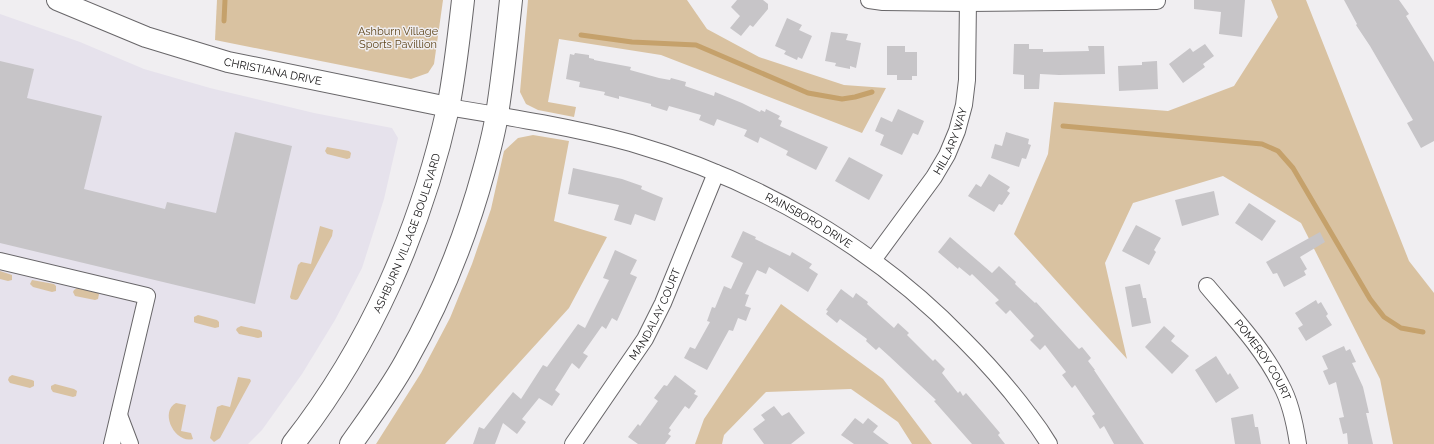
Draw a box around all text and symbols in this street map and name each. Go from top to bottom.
park label: Ashburn Village Sports Pavillion [358,25,439,51]
street label: CHRISTIANA DRIVE [222,55,323,88]
street label: HILLARY WAY [931,106,970,177]
street label: ASHBURN VILLAGE BOULEVARD [371,152,443,315]
street label: RAINSBORO DRIVE [763,190,855,251]
street label: MANDALAY COURT [627,266,684,363]
street label: POMEROY COURT [1232,317,1293,402]

